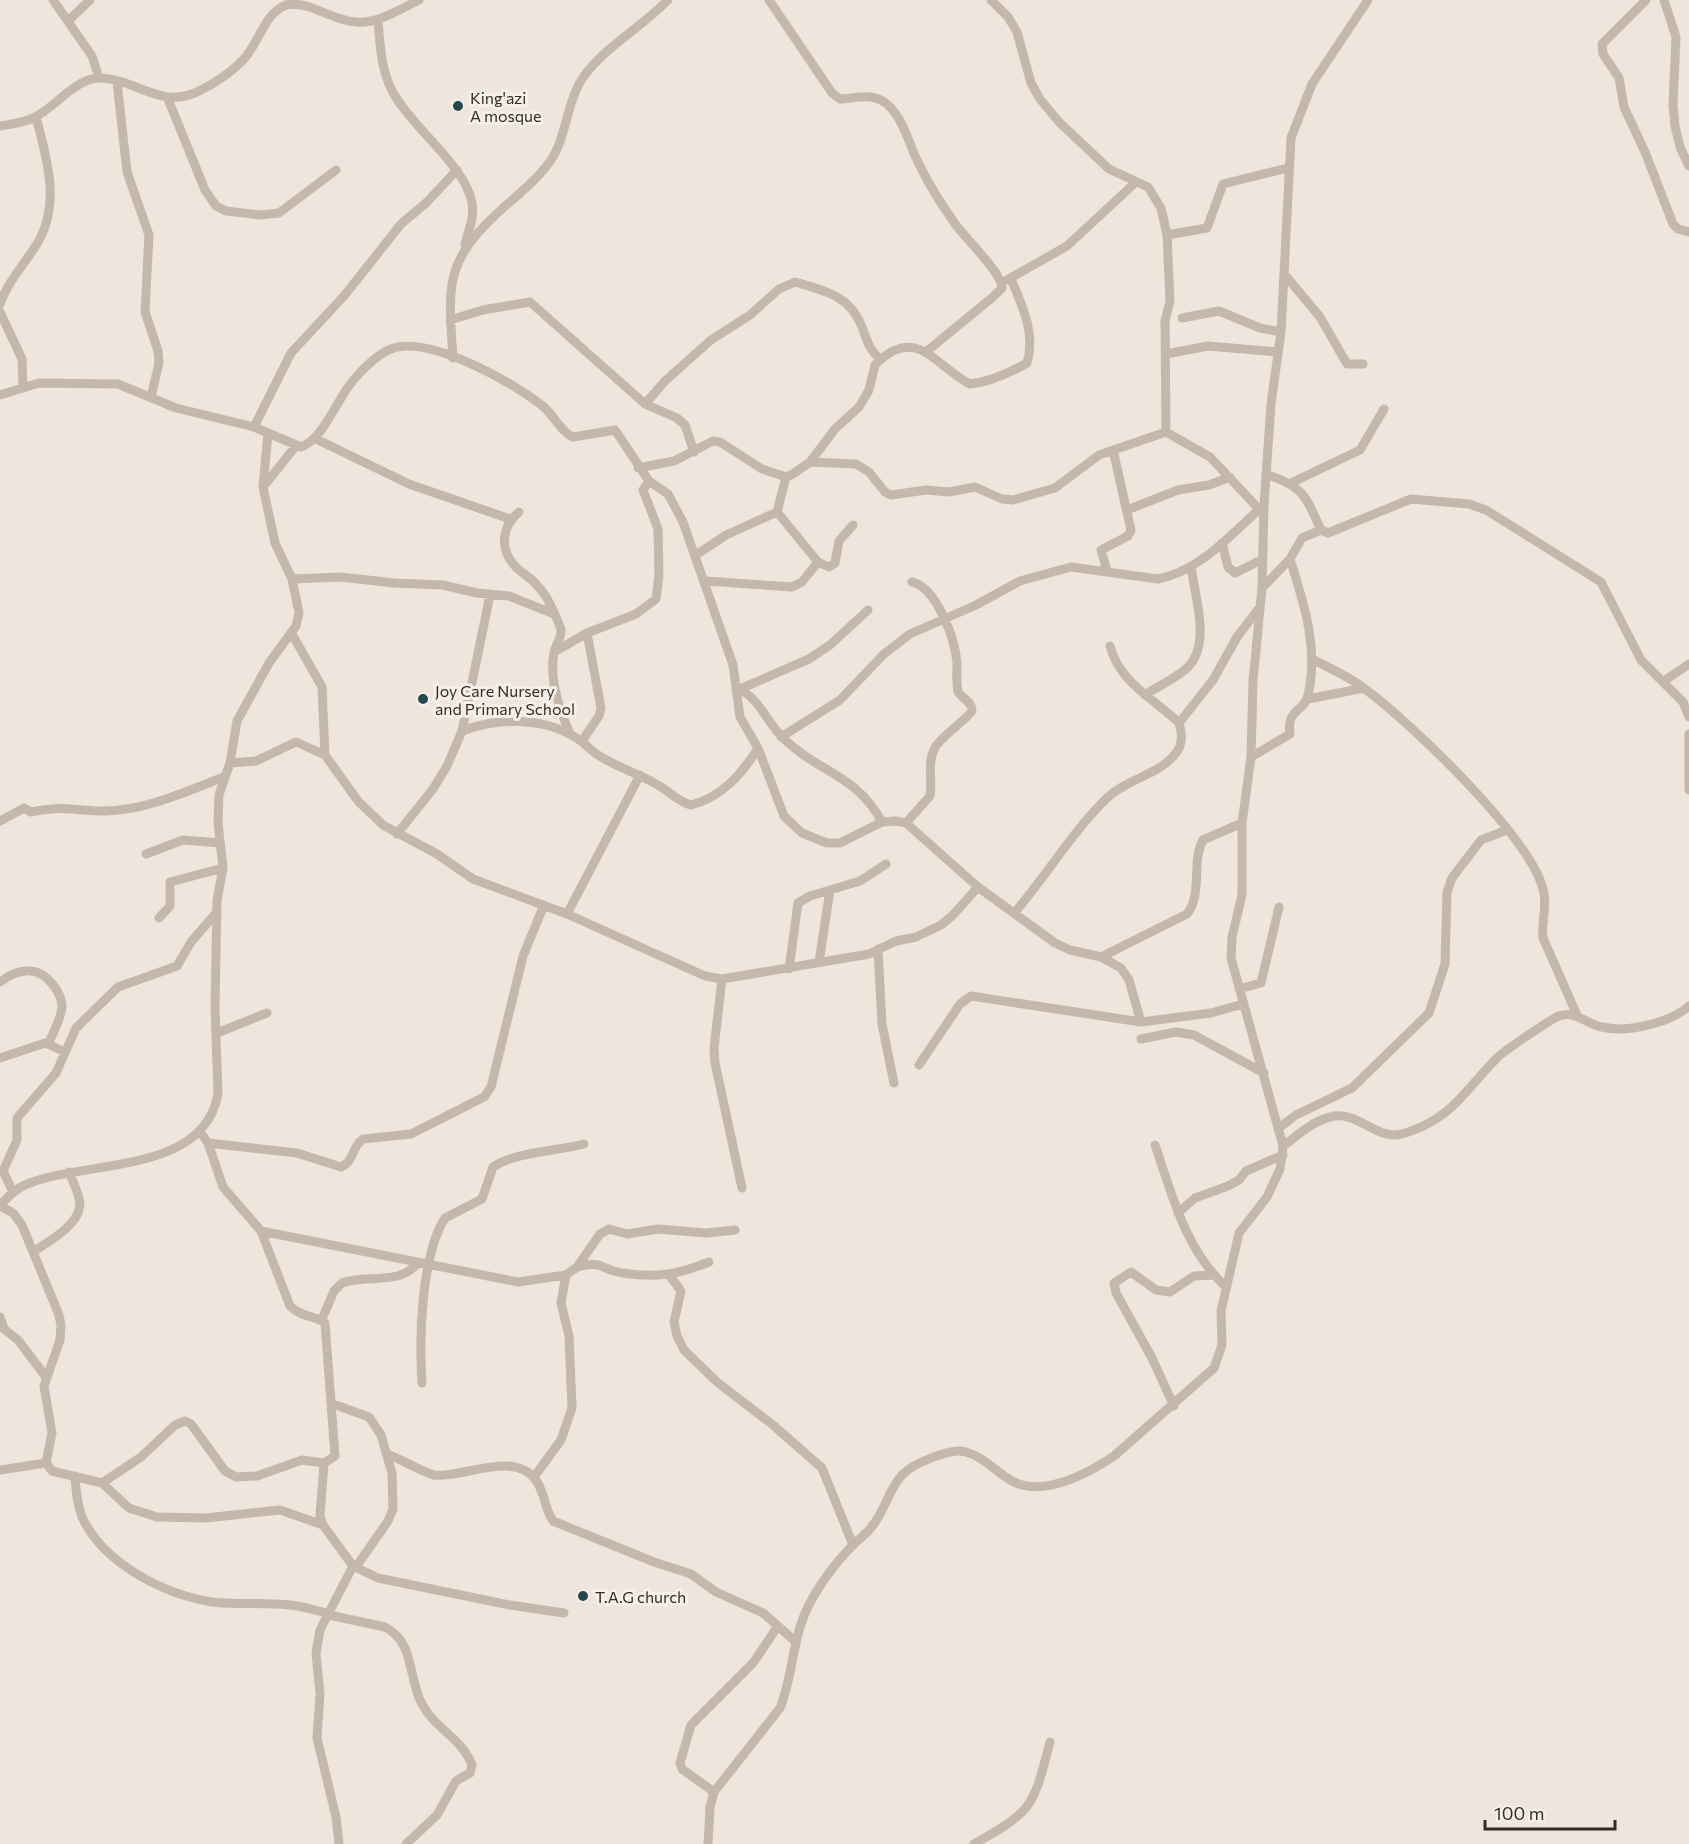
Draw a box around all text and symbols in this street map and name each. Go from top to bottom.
place label: King'azi A mosque [470,88,541,125]
marker: King'azi A mosque [451,99,465,113]
place label: Joy Care Nursery and Primary School [435,681,575,718]
marker: Joy Care Nursery and Primary School [416,692,430,706]
place label: T.A.G church [595,1587,686,1606]
marker: T.A.G church [576,1589,590,1603]
scale bar [1485,1793,1616,1831]
text: 100 m [1494,1802,1544,1824]

